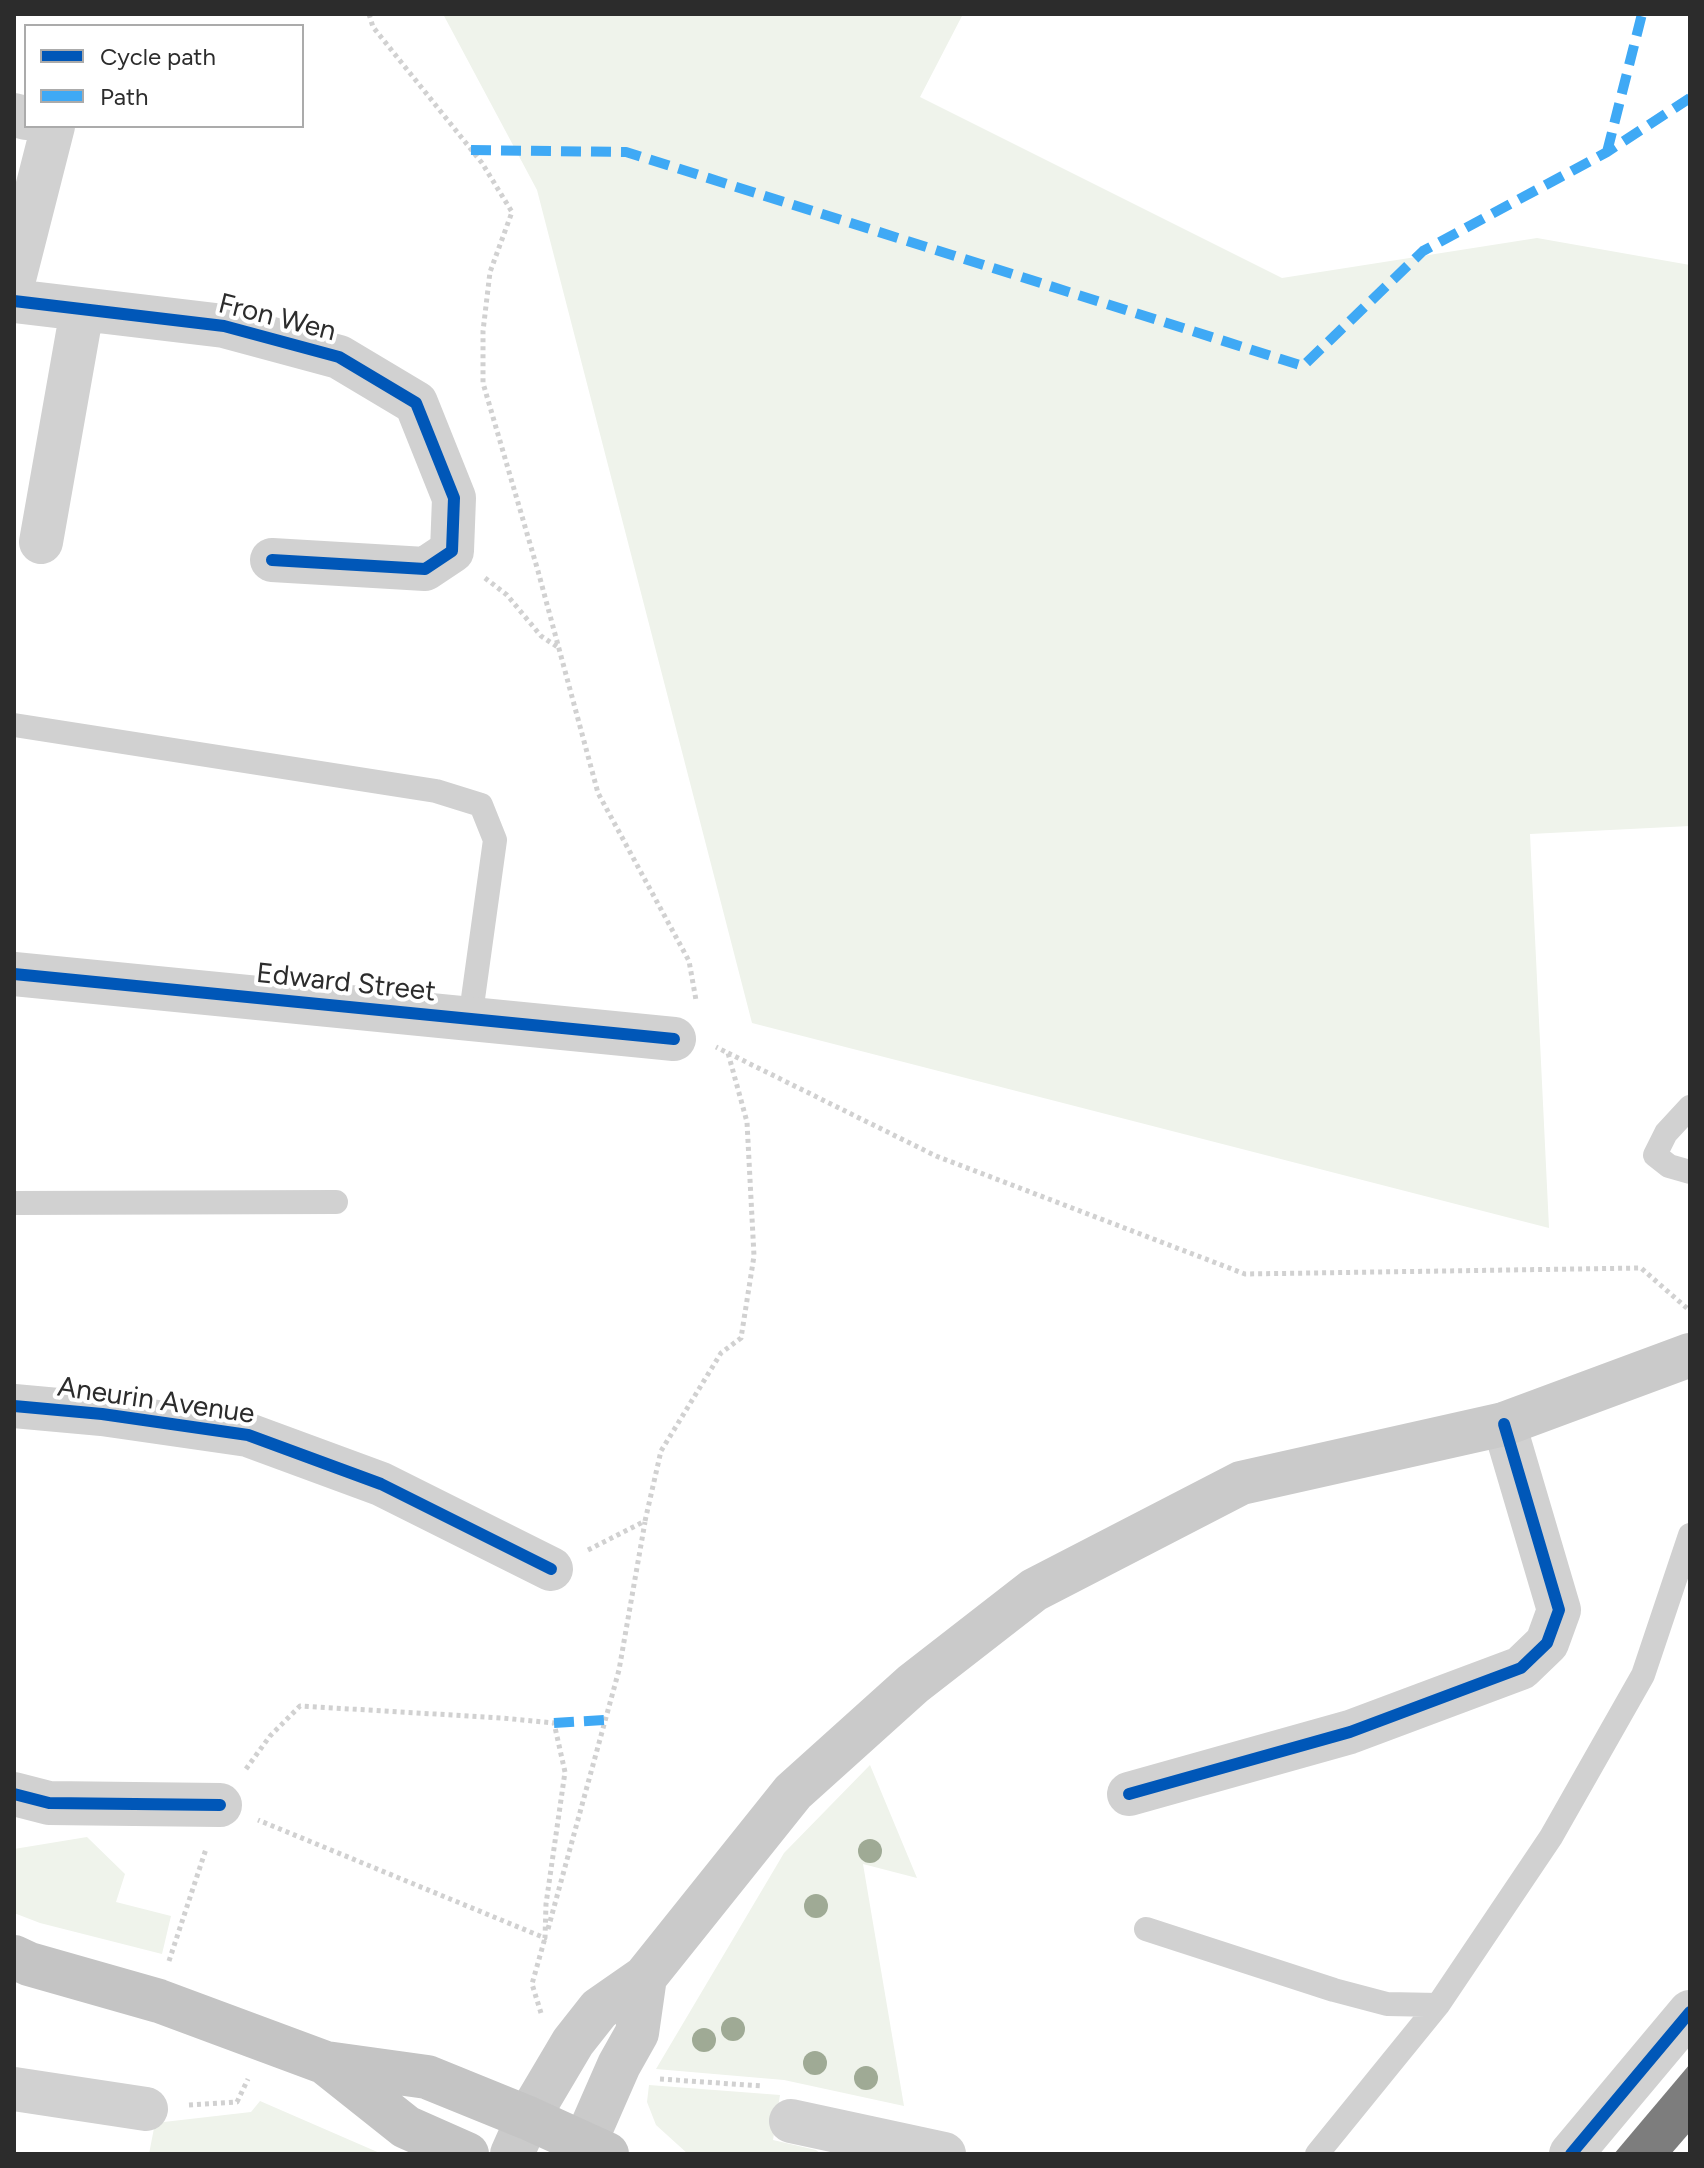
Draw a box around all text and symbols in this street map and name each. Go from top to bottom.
legend [24,24,304,128]
text: Cycle path [100,42,216,71]
text: Path [100,82,148,111]
street label: Fron Wen [215,287,339,349]
street label: Edward Street [255,957,437,1009]
street label: Aneurin Avenue [55,1371,257,1431]

